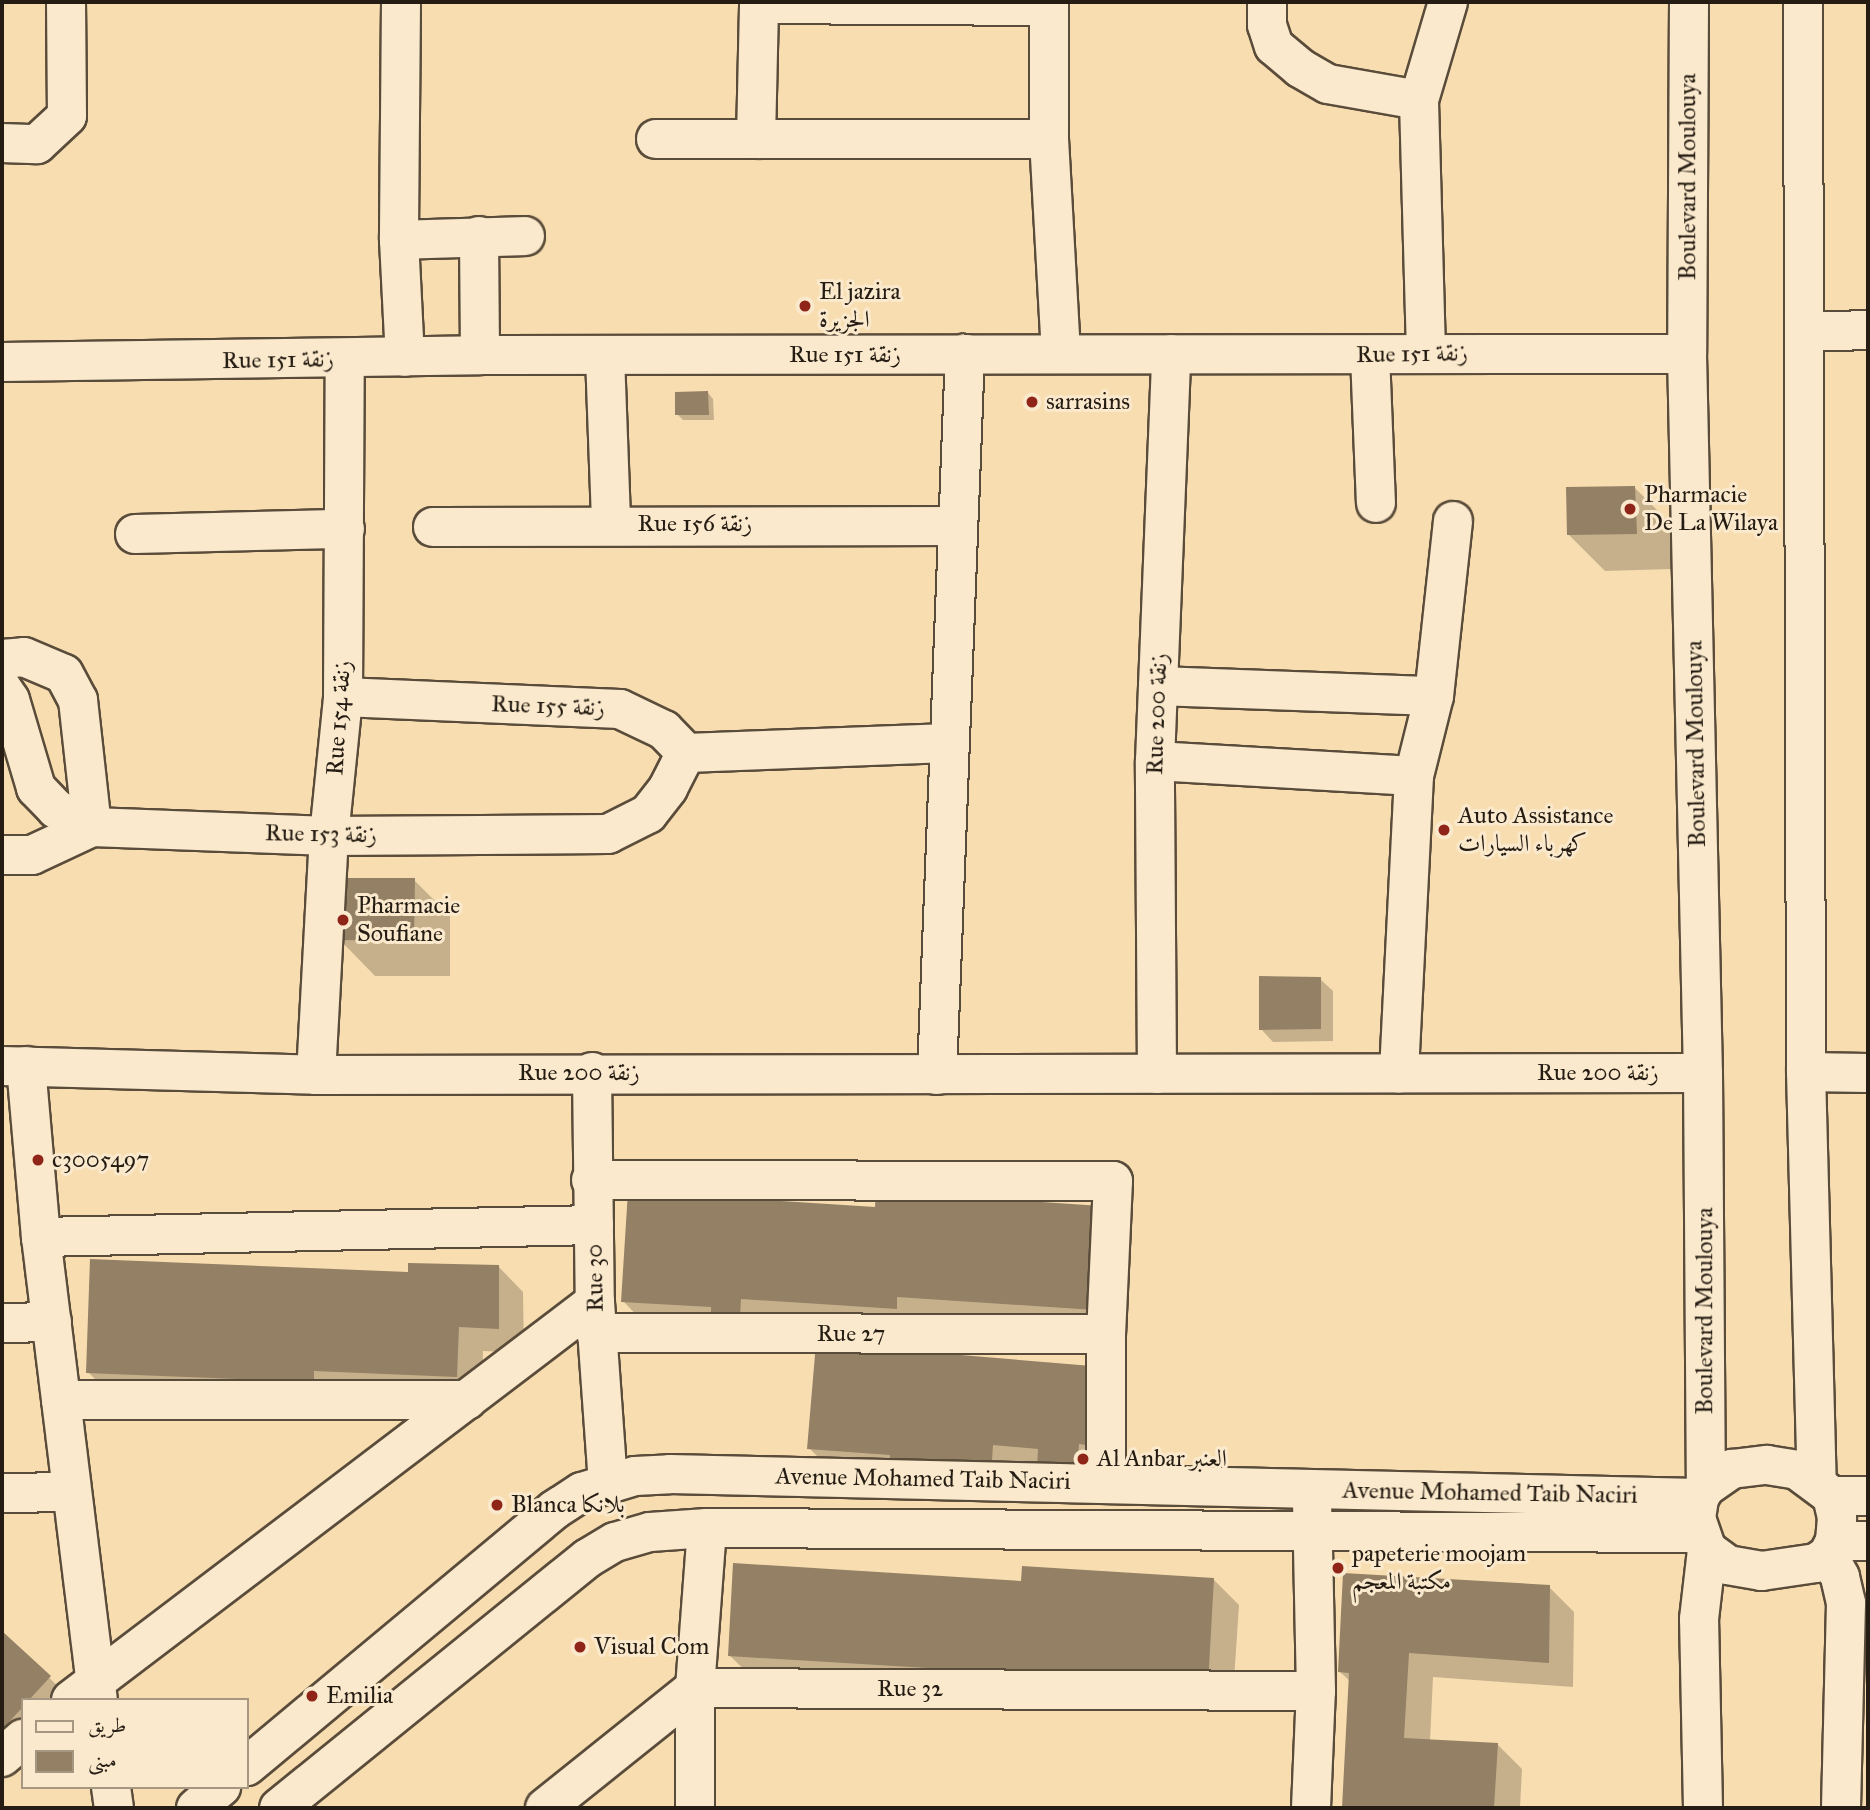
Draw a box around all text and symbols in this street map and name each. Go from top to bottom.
street label: Boulevard Moulouya [1674,73,1702,281]
place label: El jazira الجزيرة [819,278,901,334]
marker: El jazira الجزيرة [797,298,813,314]
street label: Rue 151 زنقة [1356,339,1468,369]
street label: Rue 151 زنقة [789,341,901,369]
street label: Rue 151 زنقة [222,345,334,375]
place label: sarrasins [1046,388,1130,416]
marker: sarrasins [1024,394,1040,410]
place label: Pharmacie De La Wilaya [1644,481,1778,537]
marker: Pharmacie De La Wilaya [1622,501,1638,517]
street label: Rue 156 زنقة [638,510,752,538]
street label: Boulevard Moulouya [1680,640,1712,848]
street label: Rue 200 زنقة [1140,653,1174,775]
street label: Rue 154 زنقة [321,659,357,777]
street label: Rue 155 زنقة [491,690,605,722]
place label: Auto Assistance كهرباء السيارات [1458,802,1613,858]
street label: Rue 153 زنقة [265,819,377,849]
marker: Auto Assistance كهرباء السيارات [1436,822,1452,838]
place label: Pharmacie Soufiane [357,892,460,948]
marker: Pharmacie Soufiane [335,912,351,928]
street label: Rue 200 زنقة [518,1059,640,1087]
street label: Rue 200 زنقة [1537,1059,1659,1087]
place label: c3005497 [52,1146,149,1174]
marker: c3005497 [30,1152,46,1168]
street label: Boulevard Moulouya [1691,1207,1719,1415]
street label: Rue 30 [580,1244,610,1312]
street label: Rue 27 [817,1320,885,1348]
place label: Al Anbar العنبر [1097,1445,1227,1473]
marker: Al Anbar العنبر [1075,1451,1091,1467]
street label: Avenue Mohamed Taib Naciri [775,1462,1071,1496]
street label: Avenue Mohamed Taib Naciri [1342,1476,1638,1510]
place label: Blanca بلانكا [511,1491,625,1519]
marker: Blanca بلانكا [489,1497,505,1513]
place label: papeterie moojam مكتبة المعجم [1352,1540,1526,1596]
marker: papeterie moojam مكتبة المعجم [1330,1560,1346,1576]
place label: Visual Com [594,1633,709,1661]
marker: Visual Com [572,1639,588,1655]
street label: Rue 32 [877,1675,943,1703]
place label: Emilia [326,1682,393,1710]
marker: Emilia [304,1688,320,1704]
legend [21,1698,248,1789]
text: طريق [88,1712,126,1738]
text: مبنى [88,1747,117,1773]

